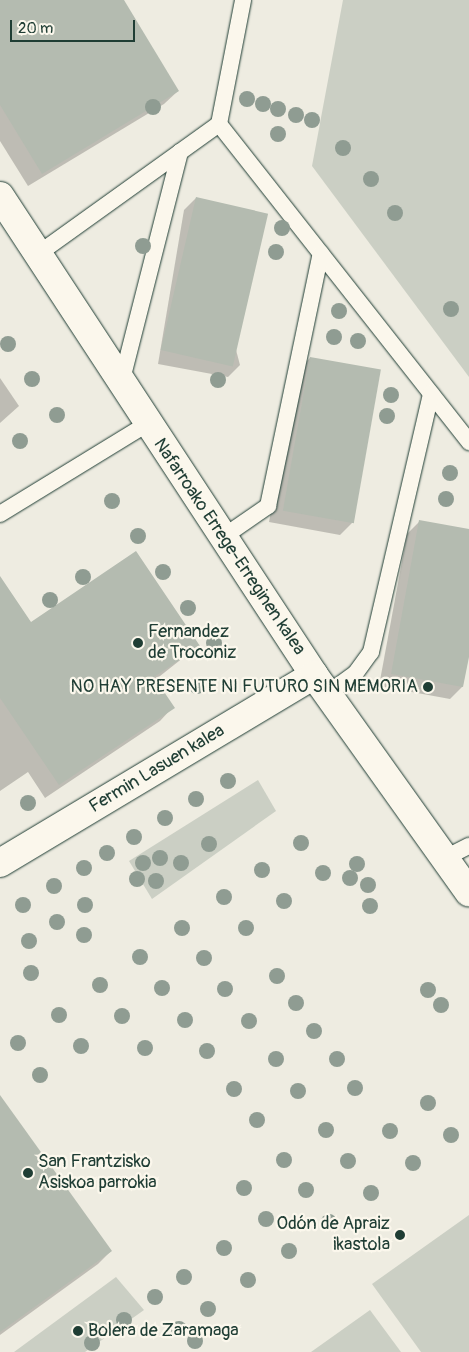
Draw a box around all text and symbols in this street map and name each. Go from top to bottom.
scale bar [12,10,138,42]
text: 20 m [18,19,53,38]
street label: Nafarroako Errege-Erreginen kalea [148,435,310,659]
place label: Fernandez de Troconiz [148,622,236,664]
marker: Fernandez de Troconiz [132,637,144,649]
place label: NO HAY PRESENTE NI FUTURO SIN MEMORIA [71,676,418,698]
marker: NO HAY PRESENTE NI FUTURO SIN MEMORIA [422,681,434,693]
street label: Fermin Lasuen kalea [85,720,229,818]
place label: San Frantzisko Asiskoa parrokia [38,1152,157,1194]
marker: San Frantzisko Asiskoa parrokia [22,1167,34,1179]
place label: Odón de Apraiz ikastola [276,1214,390,1256]
marker: Odón de Apraiz ikastola [394,1229,406,1241]
place label: Bolera de Zaramaga [88,1320,239,1342]
marker: Bolera de Zaramaga [72,1325,84,1337]

